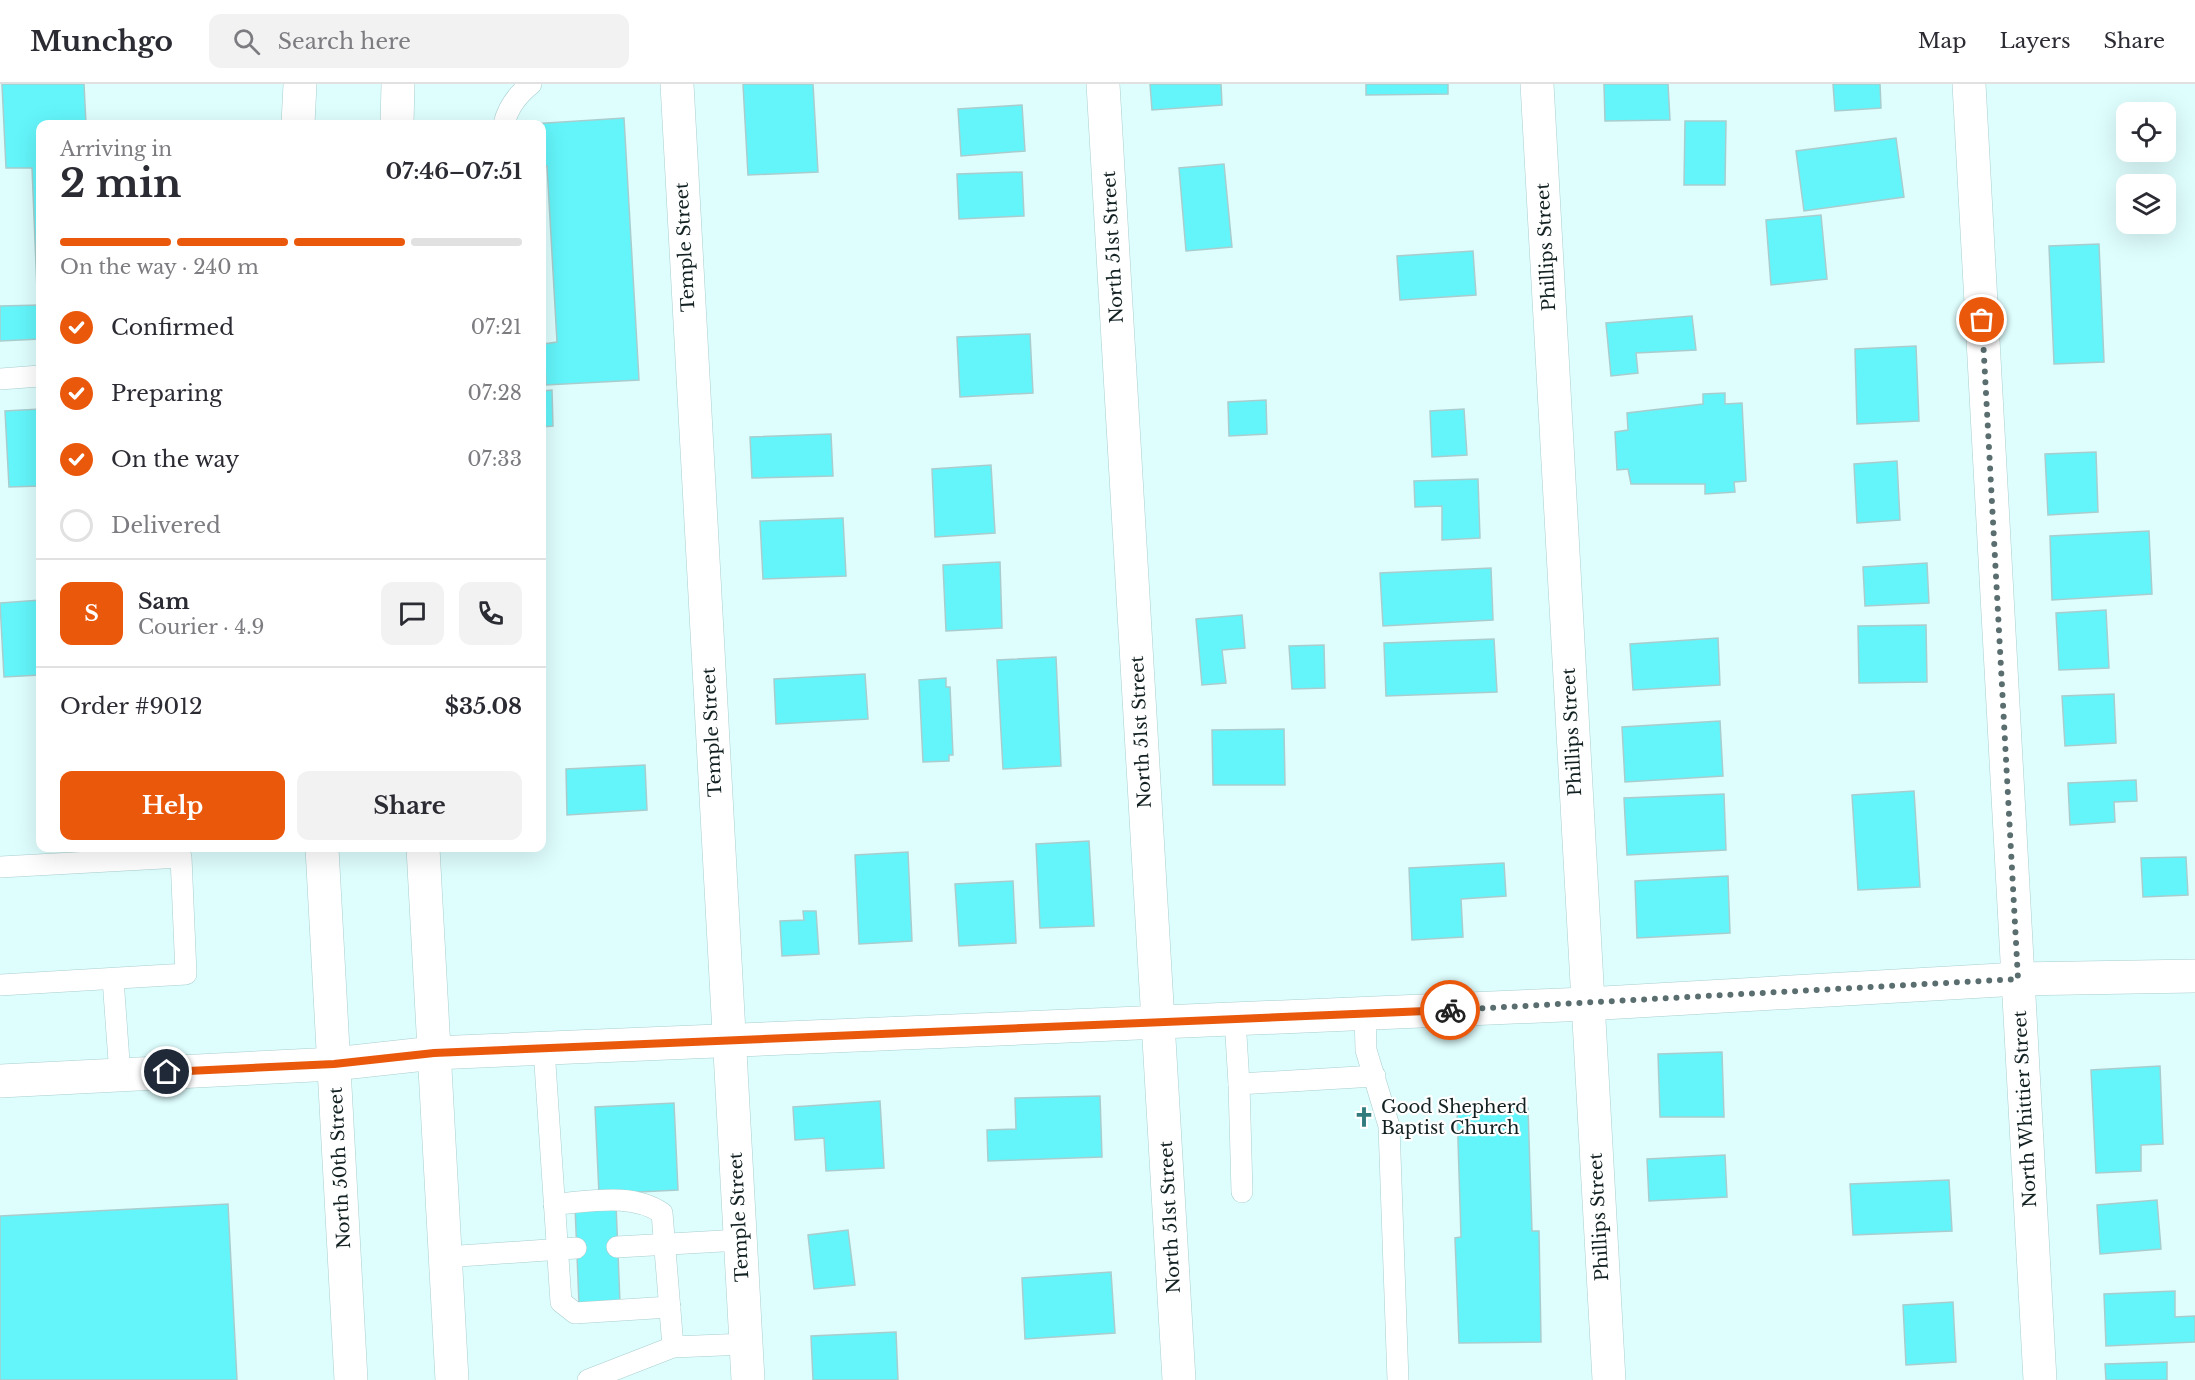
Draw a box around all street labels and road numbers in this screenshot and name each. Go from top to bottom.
street label: North 51st Street [1098,170,1128,324]
street label: Temple Street [671,181,699,312]
street label: Phillips Street [1532,182,1560,312]
street label: North 51st Street [1126,655,1156,809]
street label: Temple Street [698,666,726,797]
street label: Phillips Street [1558,667,1586,797]
street label: North Whittier Street [2009,1010,2041,1208]
street label: North 50th Street [325,1086,355,1249]
street label: North 51st Street [1155,1140,1185,1294]
street label: Temple Street [725,1151,753,1282]
street label: Phillips Street [1585,1152,1613,1282]

